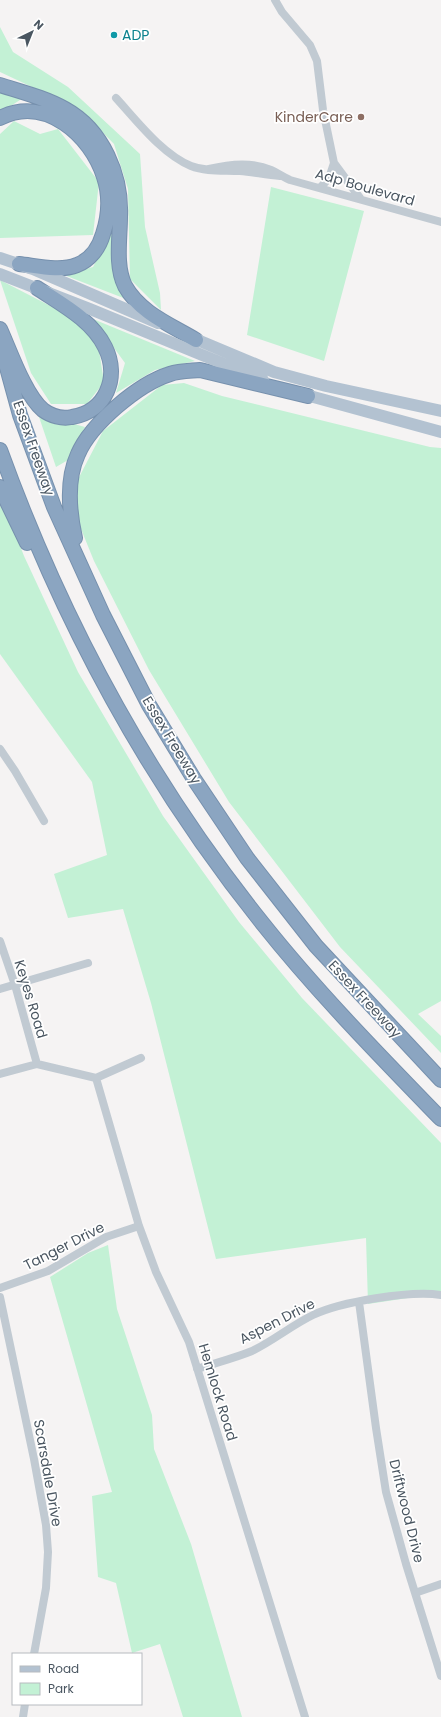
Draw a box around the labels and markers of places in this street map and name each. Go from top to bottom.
place label: ADP [122,25,149,45]
marker: ADP [109,30,119,40]
place label: KinderCare [275,107,353,127]
marker: KinderCare [356,112,366,122]

